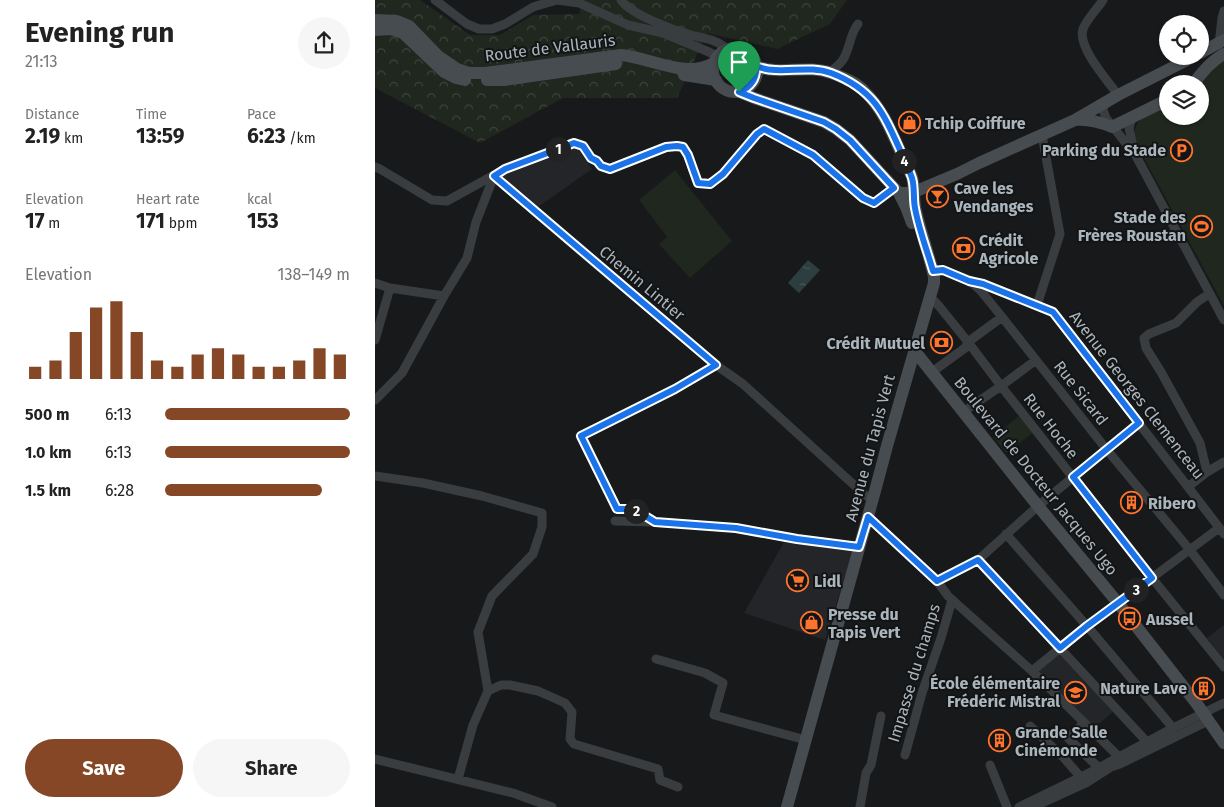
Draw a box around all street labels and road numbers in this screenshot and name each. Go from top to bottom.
street label: Route de Vallauris [484,31,616,65]
street label: Chemin Lintier [595,242,689,325]
street label: Avenue Georges Clemenceau [1066,307,1208,483]
street label: Rue Sicard [1050,357,1112,429]
street label: Avenue du Tapis Vert [841,372,899,524]
street label: Boulevard de Docteur Jacques Ugo [950,373,1122,579]
street label: Rue Hoche [1020,389,1082,463]
street label: Impasse du champs [884,602,944,744]

